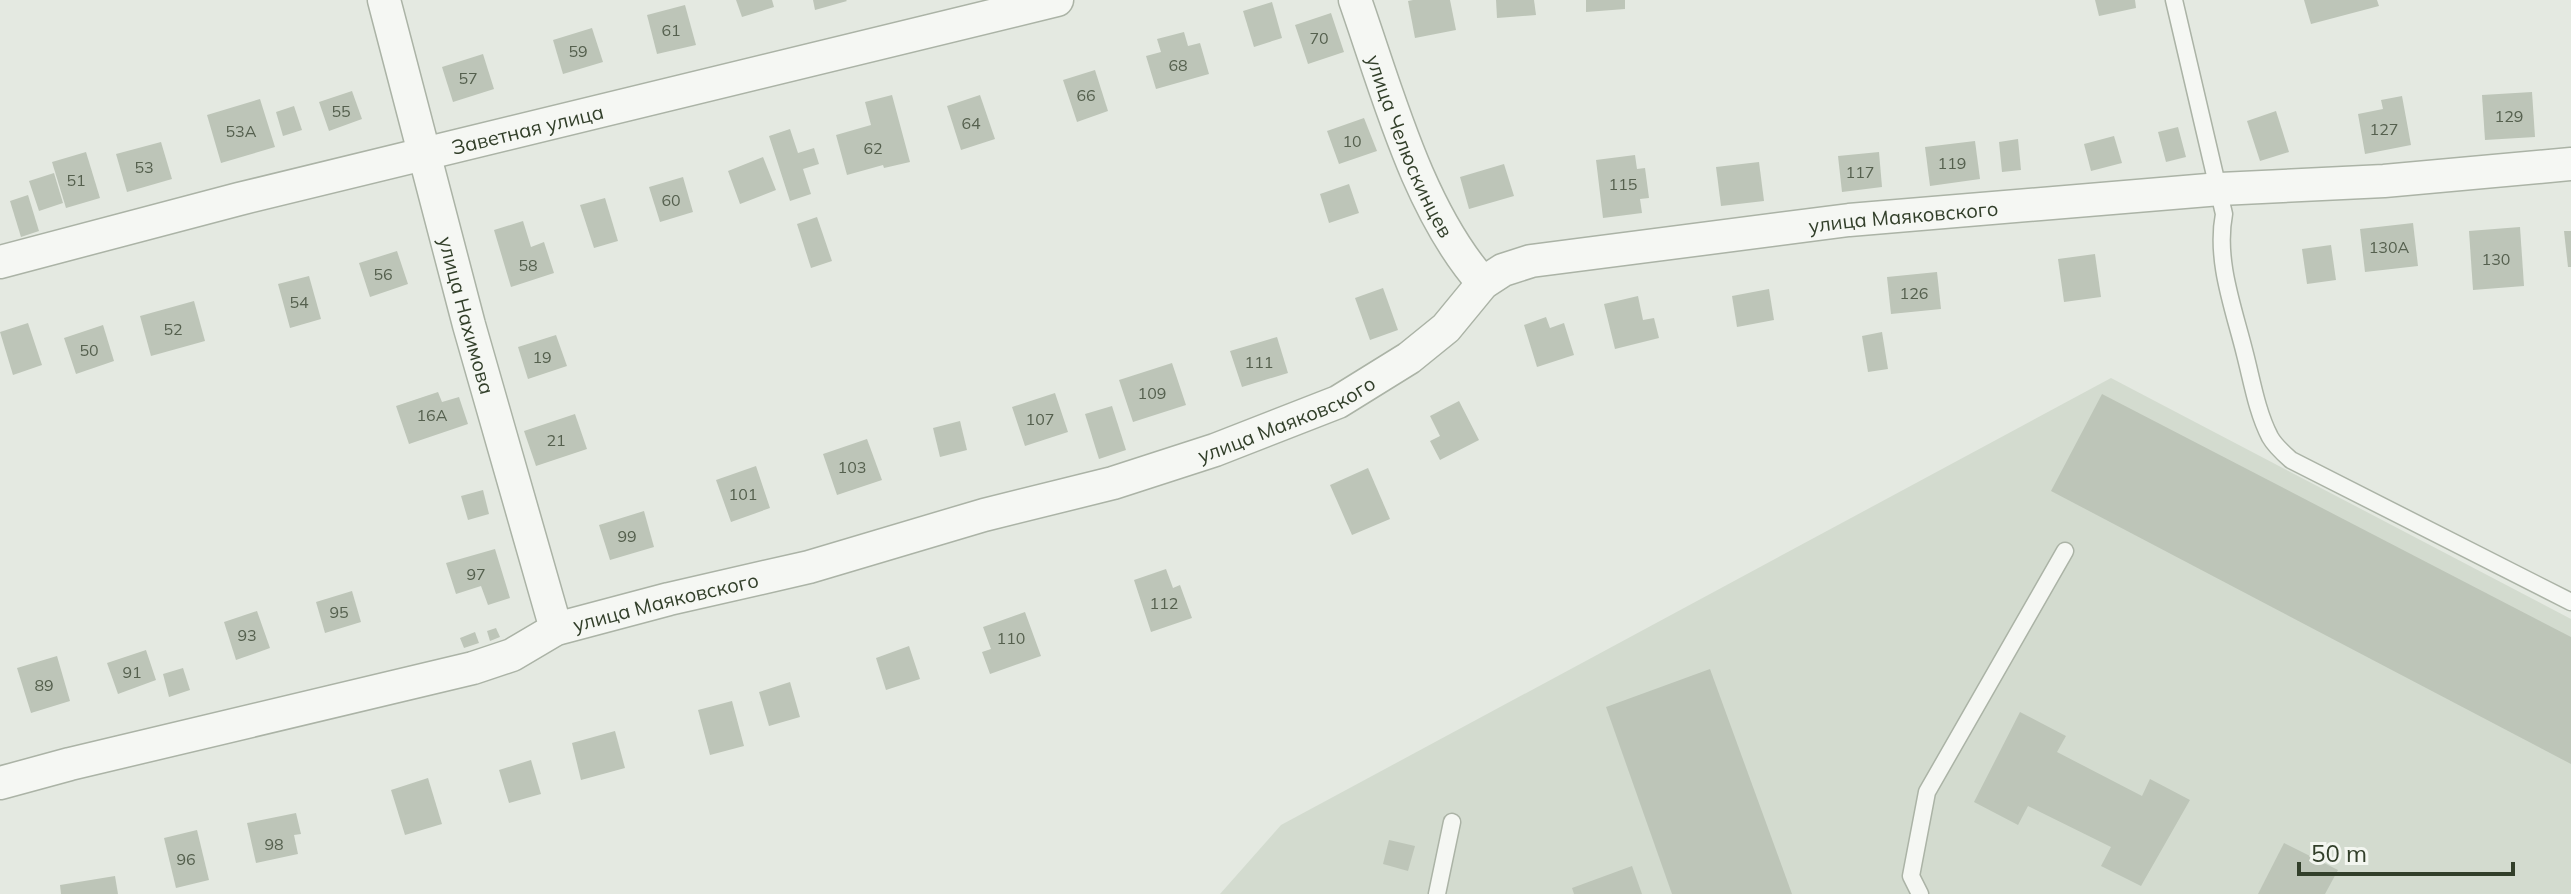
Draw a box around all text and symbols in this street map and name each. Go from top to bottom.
house number: 61 [661,20,681,40]
house number: 70 [1309,28,1329,48]
house number: 59 [568,41,588,61]
street label: улица Челюскинцев [1362,51,1459,242]
house number: 68 [1168,55,1188,75]
house number: 57 [458,68,478,88]
house number: 66 [1076,85,1096,105]
street label: Заветная улица [449,98,606,159]
house number: 55 [331,101,351,121]
house number: 129 [2495,106,2523,126]
house number: 64 [961,113,981,133]
house number: 127 [2370,119,2398,139]
house number: 53А [226,121,257,141]
house number: 10 [1342,131,1362,151]
house number: 62 [863,138,883,158]
house number: 119 [1938,153,1966,173]
house number: 53 [134,157,154,177]
house number: 117 [1846,162,1874,182]
house number: 51 [66,170,86,190]
house number: 115 [1609,174,1637,194]
house number: 60 [661,190,681,210]
street label: улица Маяковского [1807,195,1999,238]
street label: улица Нахимова [434,234,501,397]
house number: 130А [2369,237,2410,257]
house number: 130 [2482,249,2510,269]
house number: 58 [518,255,538,275]
house number: 56 [373,264,393,284]
house number: 126 [1900,283,1928,303]
house number: 54 [289,292,309,312]
house number: 52 [163,319,183,339]
house number: 50 [79,340,99,360]
house number: 19 [532,347,552,367]
house number: 111 [1245,352,1273,372]
street label: улица Маяковского [1195,370,1379,467]
house number: 109 [1138,383,1166,403]
house number: 16А [417,405,448,425]
house number: 107 [1026,409,1054,429]
house number: 21 [546,430,566,450]
house number: 103 [838,457,866,477]
house number: 101 [729,484,757,504]
house number: 99 [617,526,637,546]
house number: 97 [466,564,486,584]
street label: улица Маяковского [570,566,761,637]
house number: 112 [1150,593,1178,613]
house number: 95 [329,602,349,622]
house number: 93 [237,625,257,645]
house number: 110 [997,628,1025,648]
house number: 91 [122,662,142,682]
house number: 89 [34,675,54,695]
scale bar [2299,826,2513,876]
house number: 98 [264,834,284,854]
text: 50 m [2311,838,2367,868]
house number: 96 [176,849,196,869]

